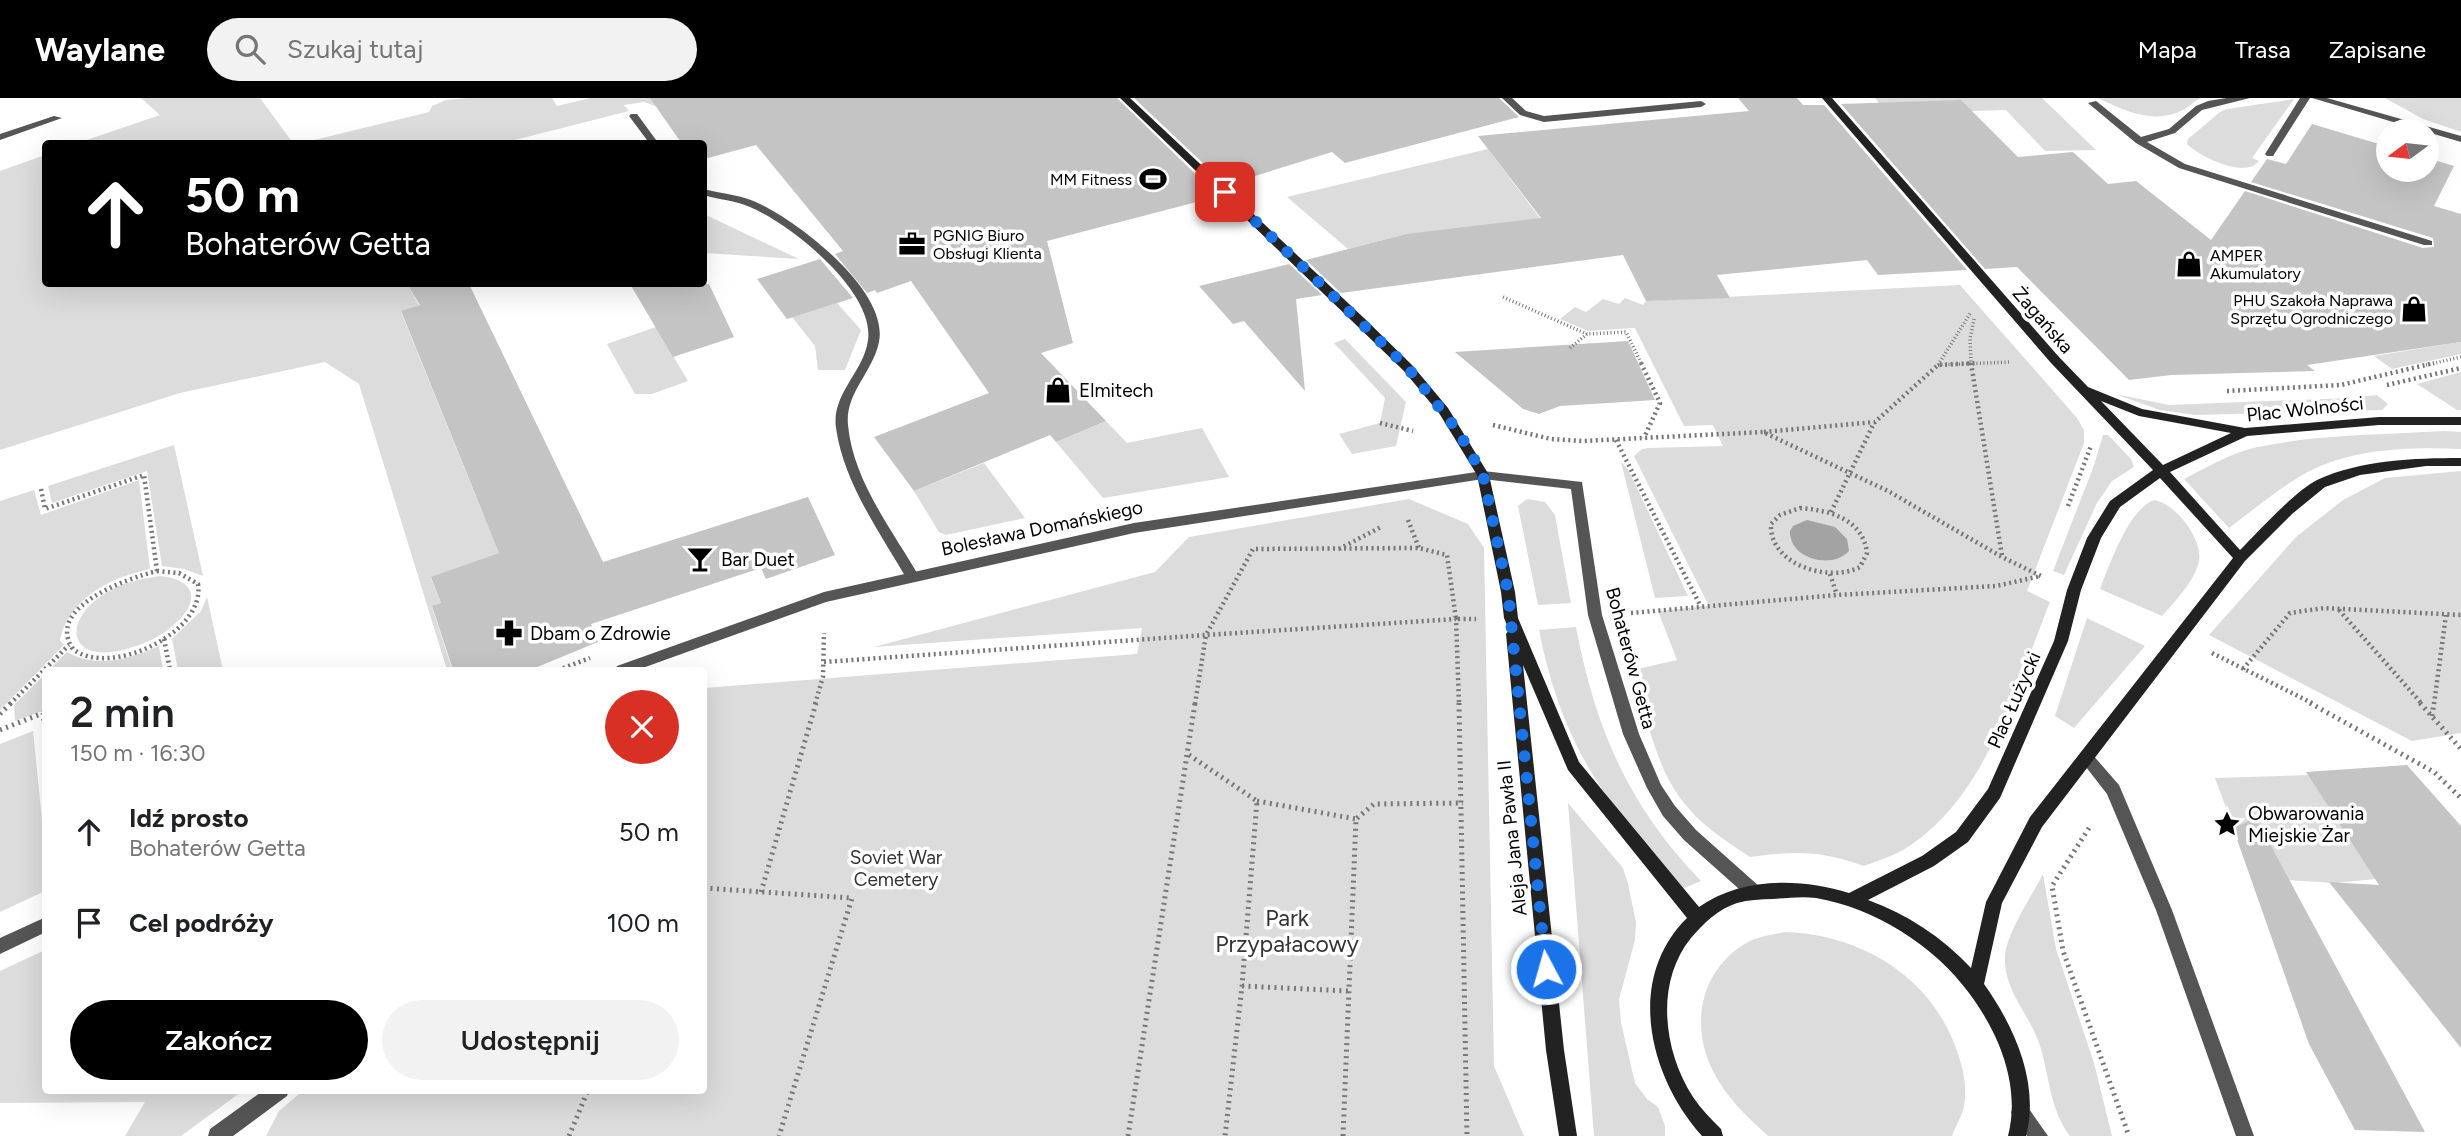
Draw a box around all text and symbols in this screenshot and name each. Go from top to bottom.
search box [207,18,697,81]
text: Waylane [35,30,165,69]
icon: search [231,30,269,68]
text: Szukaj tutaj [287,33,424,65]
text: Mapa [2138,35,2197,64]
text: Trasa [2235,35,2291,64]
text: Zapisane [2329,35,2426,64]
north arrow [2376,119,2440,182]
map controls [2376,119,2439,182]
pin [1195,162,1255,222]
sports icon: MM Fitness [1138,164,1168,194]
text: 50 m [185,165,300,224]
icon: ahead [70,168,161,259]
place label: MM Fitness [1050,170,1132,189]
icon: arrive [1206,173,1244,211]
text: Bohaterów Getta [185,225,431,263]
place label: PGNIG Biuro Obsługi Klienta [933,226,1042,263]
office icon: PGNIG Biuro Obsługi Klienta [897,229,927,259]
place label: AMPER Akumulatory [2210,246,2301,283]
shop icon: AMPER Akumulatory [2174,249,2204,279]
street label: Żagańska [2008,282,2078,358]
place label: PHU Szakoła Naprawa Sprzętu Ogrodniczego [2230,291,2393,328]
shop icon: PHU Szakoła Naprawa Sprzętu Ogrodniczego [2399,294,2429,324]
shop icon: Elmitech [1043,375,1073,405]
place label: Elmitech [1079,379,1153,402]
street label: Plac Wolności [2245,391,2365,427]
street label: Bolesława Domańskiego [939,495,1145,561]
bar icon: Bar Duet [685,544,715,574]
place label: Bar Duet [721,548,795,571]
street label: Bohaterów Getta [1601,584,1661,732]
pharmacy icon: Dbam o Zdrowie [494,618,524,648]
place label: Dbam o Zdrowie [530,622,671,645]
street label: Plac Łużycki [1982,648,2046,752]
text: 2 min [70,687,175,738]
button: close [605,690,679,764]
text: 150 m · 16:30 [70,739,206,767]
street label: Aleja Jana Pawła II [1492,759,1532,917]
text: Idź prosto [129,802,249,834]
place label: Obwarowania Miejskie Żar [2248,802,2364,847]
place icon: Obwarowania Miejskie Żar [2212,809,2242,839]
icon: ahead [70,813,108,851]
text: 50 m [619,816,679,848]
text: Bohaterów Getta [129,834,306,862]
park label: Soviet War Cemetery [850,846,943,891]
icon: arrive [70,904,108,942]
park label: Park Przypałacowy [1215,904,1359,958]
text: Cel podróży [129,907,273,939]
text: 100 m [606,907,679,939]
position arrow [1509,932,1583,1006]
button: Zakończ [70,1000,368,1080]
button: Udostępnij [382,1000,679,1080]

